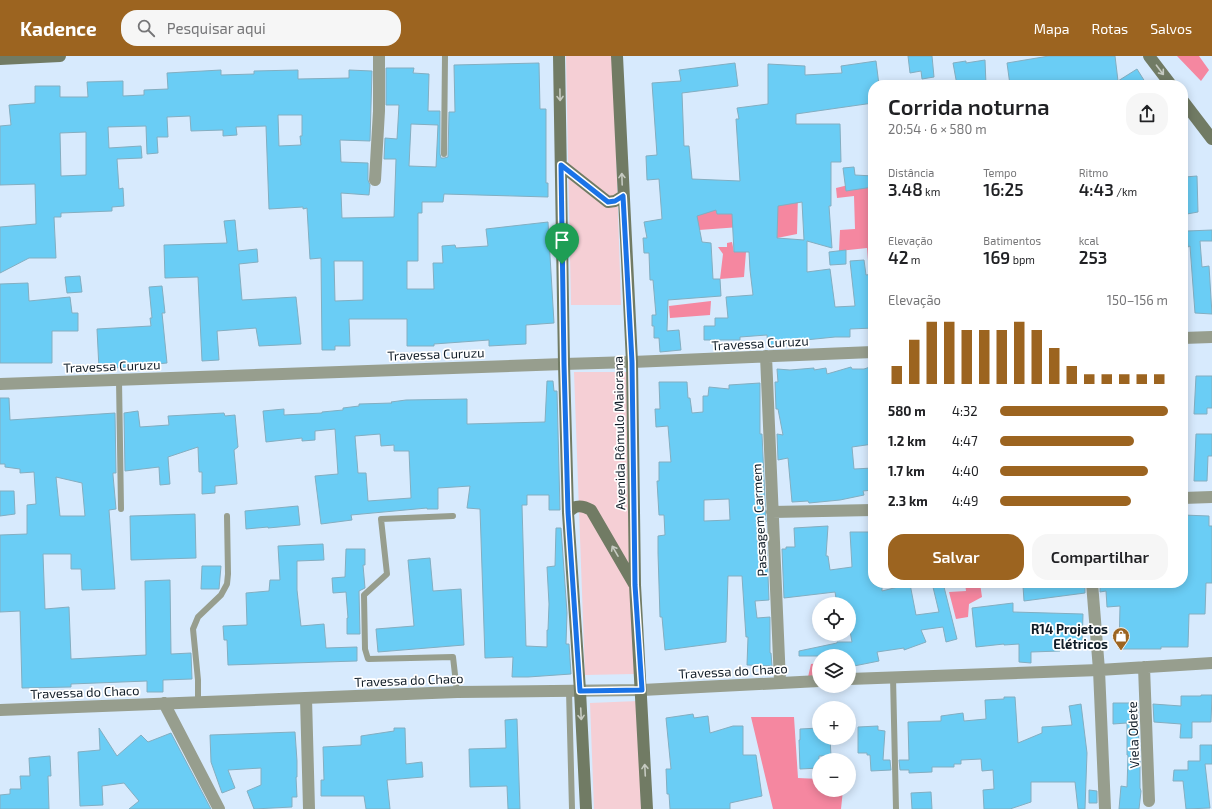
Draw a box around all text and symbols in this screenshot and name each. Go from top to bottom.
search box [121,10,401,46]
text: Kadence [20,17,97,40]
icon: search [135,17,157,39]
text: Pesquisar aqui [167,19,266,37]
text: Mapa [1034,20,1070,37]
text: Rotas [1092,20,1128,37]
text: Salvos [1150,20,1192,37]
one-way arrow [1156,65,1164,76]
one-way arrow [556,88,564,101]
text: Corrida noturna [888,93,1050,119]
button: share [1126,93,1168,135]
text: 20:54 · 6 × 580 m [888,121,987,137]
text: Distância [888,166,934,179]
text: Tempo [983,166,1017,179]
text: Ritmo [1079,166,1108,179]
one-way arrow [619,173,626,186]
text: 3.48 [888,179,923,199]
text: 16:25 [983,179,1024,199]
text: 4:43 [1079,179,1114,199]
text: km [923,185,940,198]
text: /km [1114,185,1137,198]
pin [545,223,579,264]
icon: arrive [551,229,573,251]
text: Elevação [888,234,933,247]
text: Batimentos [983,234,1041,247]
text: kcal [1079,234,1099,247]
text: 42 [888,247,908,267]
text: 169 [983,247,1010,267]
text: 253 [1079,247,1107,267]
text: m [908,253,921,266]
text: bpm [1010,253,1035,266]
text: Elevação [888,292,941,308]
text: 150–156 m [1107,292,1168,308]
street label: Travessa Curuzu [711,332,809,354]
street label: Travessa Curuzu [387,344,485,364]
street label: Travessa Curuzu [63,356,161,376]
street label: Avenida Rômulo Maiorana [610,356,628,510]
text: 580 m [888,403,926,419]
text: 4:32 [952,403,978,419]
text: 1.2 km [888,433,926,449]
text: 4:47 [952,433,978,449]
street label: Passagem Carmem [748,463,770,577]
text: 1.7 km [888,463,925,479]
text: 4:40 [952,463,979,479]
text: 2.3 km [888,493,928,509]
text: 4:49 [952,493,979,509]
button: Salvar [888,534,1024,580]
button: Compartilhar [1032,534,1168,580]
one-way arrow [611,545,619,557]
map controls [812,597,856,797]
button: locate [812,597,856,641]
place label: R14 Projetos Elétricos [1031,621,1108,652]
shop icon: R14 Projetos Elétricos [1111,626,1131,651]
button: layers [812,649,856,693]
street label: Travessa do Chaco [678,660,788,682]
street label: Travessa do Chaco [354,670,464,690]
street label: Travessa do Chaco [30,682,140,702]
button: + [812,701,856,745]
street label: Viela Odete [1124,701,1142,769]
one-way arrow [578,707,585,720]
button: − [812,753,856,797]
one-way arrow [642,764,649,777]

